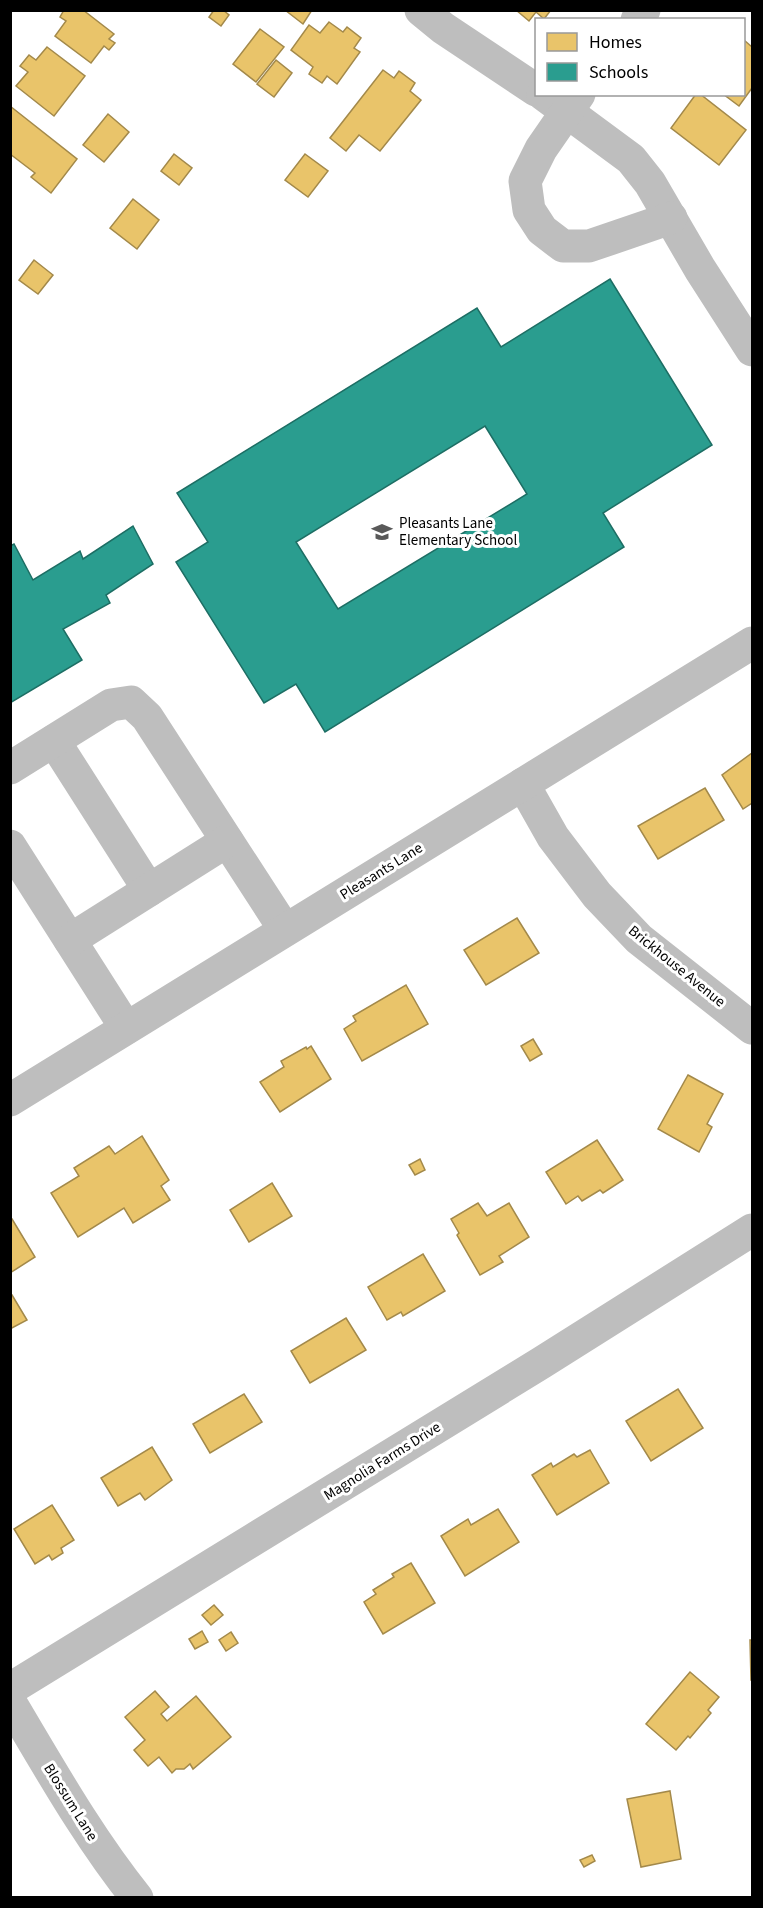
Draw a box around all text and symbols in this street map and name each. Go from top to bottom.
legend [535,18,745,96]
text: Homes [589,30,642,55]
text: Schools [589,60,648,85]
place label: Pleasants Lane Elementary School [399,513,517,551]
school or university icon: Pleasants Lane Elementary School [370,520,394,544]
street label: Pleasants Lane [336,838,427,905]
street label: Brickhouse Avenue [624,921,730,1012]
street label: Magnolia Farms Drive [320,1417,445,1506]
street label: Blossum Lane [39,1760,103,1845]

